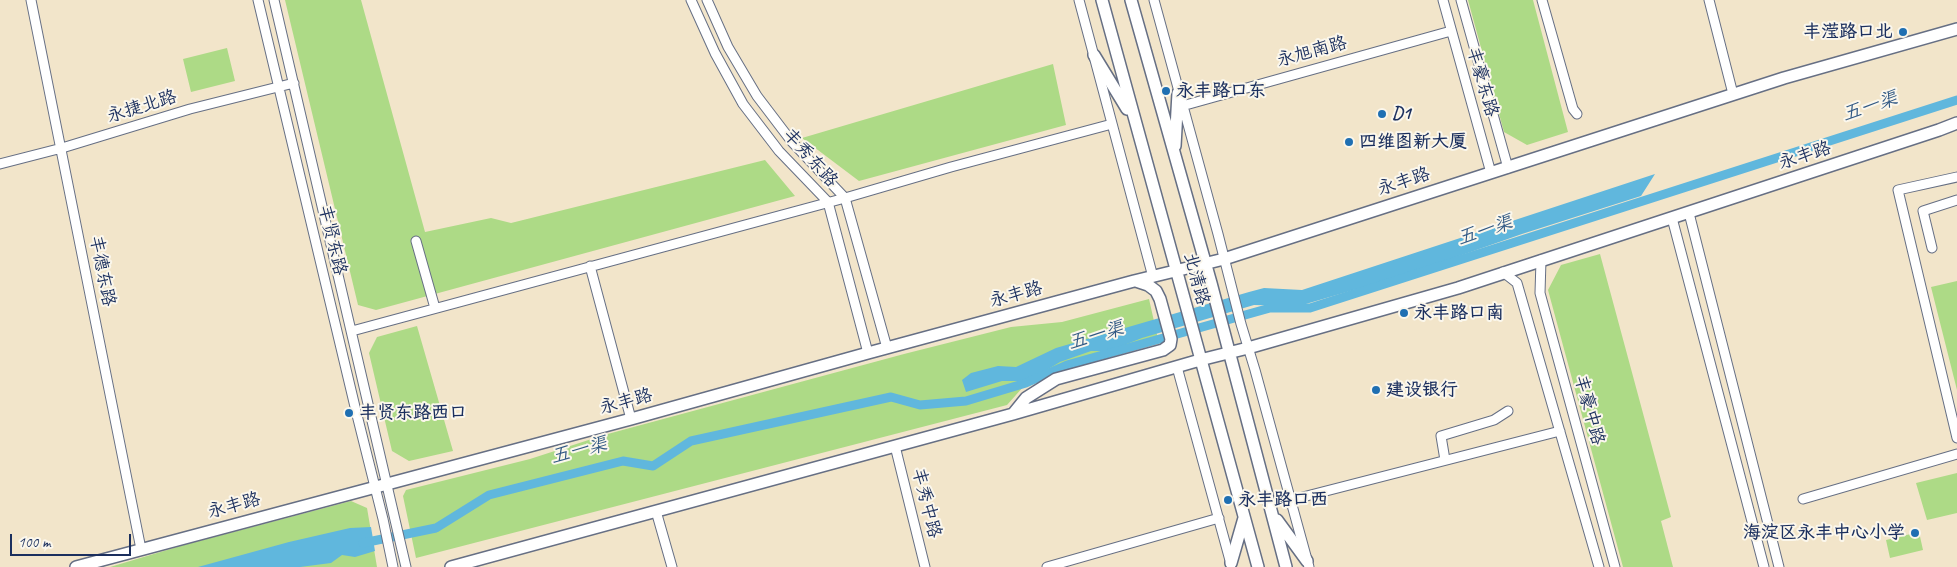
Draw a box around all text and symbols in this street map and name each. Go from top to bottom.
place label: 丰滢路口北 [1803,21,1893,43]
marker: 丰滢路口北 [1897,26,1909,38]
street label: 永旭南路 [1274,32,1350,72]
street label: 丰豪东路 [1462,44,1502,120]
place label: 永丰路口东 [1176,80,1266,102]
marker: 永丰路口东 [1160,85,1172,97]
street label: 永捷北路 [104,86,180,128]
water label: 五一渠 [1839,87,1901,127]
place label: D1 [1392,103,1411,125]
marker: D1 [1376,108,1388,120]
street label: 丰秀东路 [778,124,842,192]
place label: 四维图新大厦 [1359,131,1467,153]
marker: 四维图新大厦 [1343,136,1355,148]
street label: 永丰路 [1776,137,1834,175]
street label: 永丰路 [1375,163,1433,201]
street label: 丰贤东路 [313,202,351,278]
water label: 五一渠 [1454,211,1516,251]
street label: 丰德东路 [85,234,119,308]
street label: 北清路 [1179,250,1213,308]
street label: 永丰路 [987,278,1045,312]
place label: 永丰路口南 [1414,302,1504,324]
marker: 永丰路口南 [1398,307,1410,319]
water label: 五一渠 [1065,317,1127,355]
street label: 丰豪中路 [1569,372,1609,448]
place label: 建设银行 [1386,379,1458,401]
marker: 建设银行 [1370,384,1382,396]
street label: 永丰路 [597,385,655,419]
place label: 丰贤东路西口 [359,402,467,424]
marker: 丰贤东路西口 [343,407,355,419]
water label: 五一渠 [549,433,609,469]
street label: 丰秀中路 [907,465,945,541]
street label: 永丰路 [205,489,263,523]
place label: 永丰路口西 [1238,489,1328,511]
marker: 永丰路口西 [1222,494,1234,506]
place label: 海淀区永丰中心小学 [1743,522,1905,544]
scale bar [12,524,134,556]
marker: 海淀区永丰中心小学 [1909,527,1921,539]
text: 100 m [18,533,50,552]

